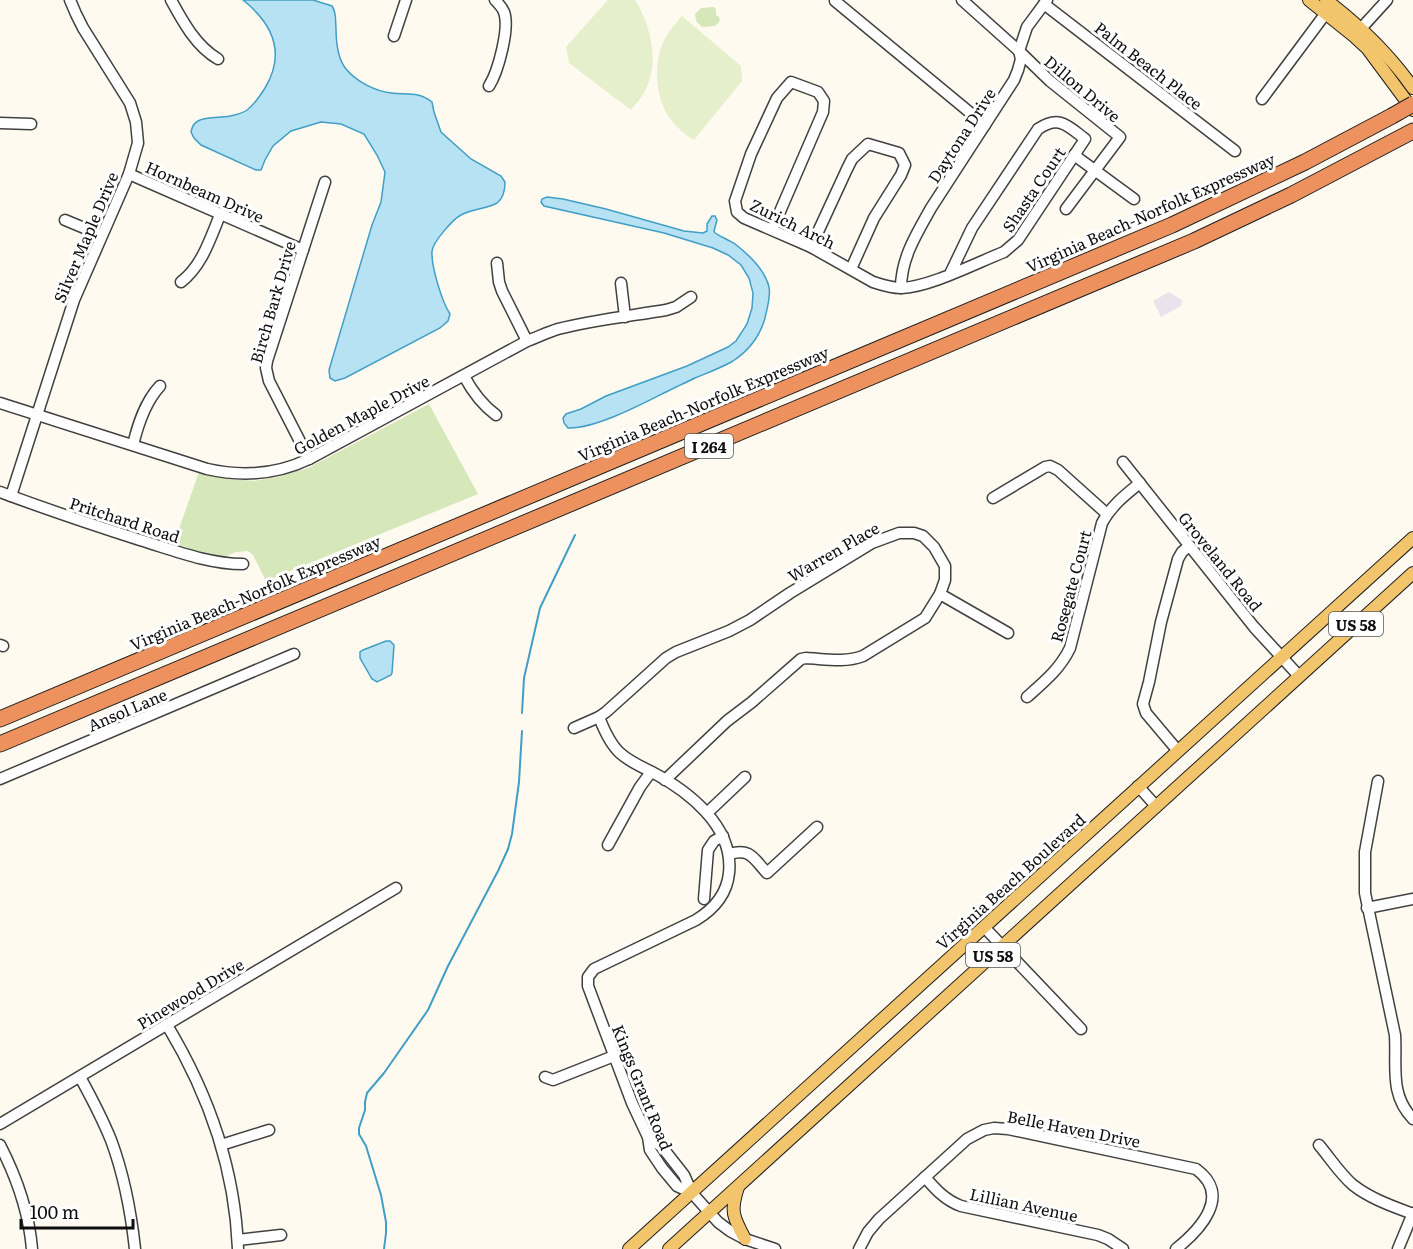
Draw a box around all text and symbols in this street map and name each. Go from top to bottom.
street label: Palm Beach Place [1090,15,1208,115]
street label: Dillon Drive [1040,49,1126,127]
street label: Daytona Drive [921,83,1001,187]
street label: Shasta Court [996,141,1071,237]
street label: Virginia Beach-Norfolk Expressway [1022,146,1279,278]
street label: Hornbeam Drive [142,154,268,228]
street label: Silver Maple Drive [47,168,123,306]
street label: Zurich Arch [746,192,840,254]
street label: Birch Bark Drive [243,238,301,366]
street label: Virginia Beach-Norfolk Expressway [574,339,833,467]
street label: Golden Maple Drive [289,368,433,460]
road number: I 264 [685,434,733,458]
street label: Pritchard Road [67,490,183,548]
street label: Groveland Road [1173,506,1269,616]
street label: Warren Place [783,515,883,587]
street label: Rosegate Court [1043,527,1097,645]
street label: Virginia Beach-Norfolk Expressway [126,528,385,656]
road number: US 58 [1329,612,1383,636]
street label: Ansol Lane [84,681,170,737]
street label: Virginia Beach Boulevard [930,807,1090,955]
road number: US 58 [966,943,1020,967]
street label: Pinewood Drive [132,952,248,1034]
street label: Kings Grant Road [607,1021,679,1154]
street label: Belle Haven Drive [1005,1103,1143,1153]
street label: Lillian Avenue [968,1181,1080,1227]
scale bar [21,1192,134,1230]
text: 100 m [30,1198,79,1225]

